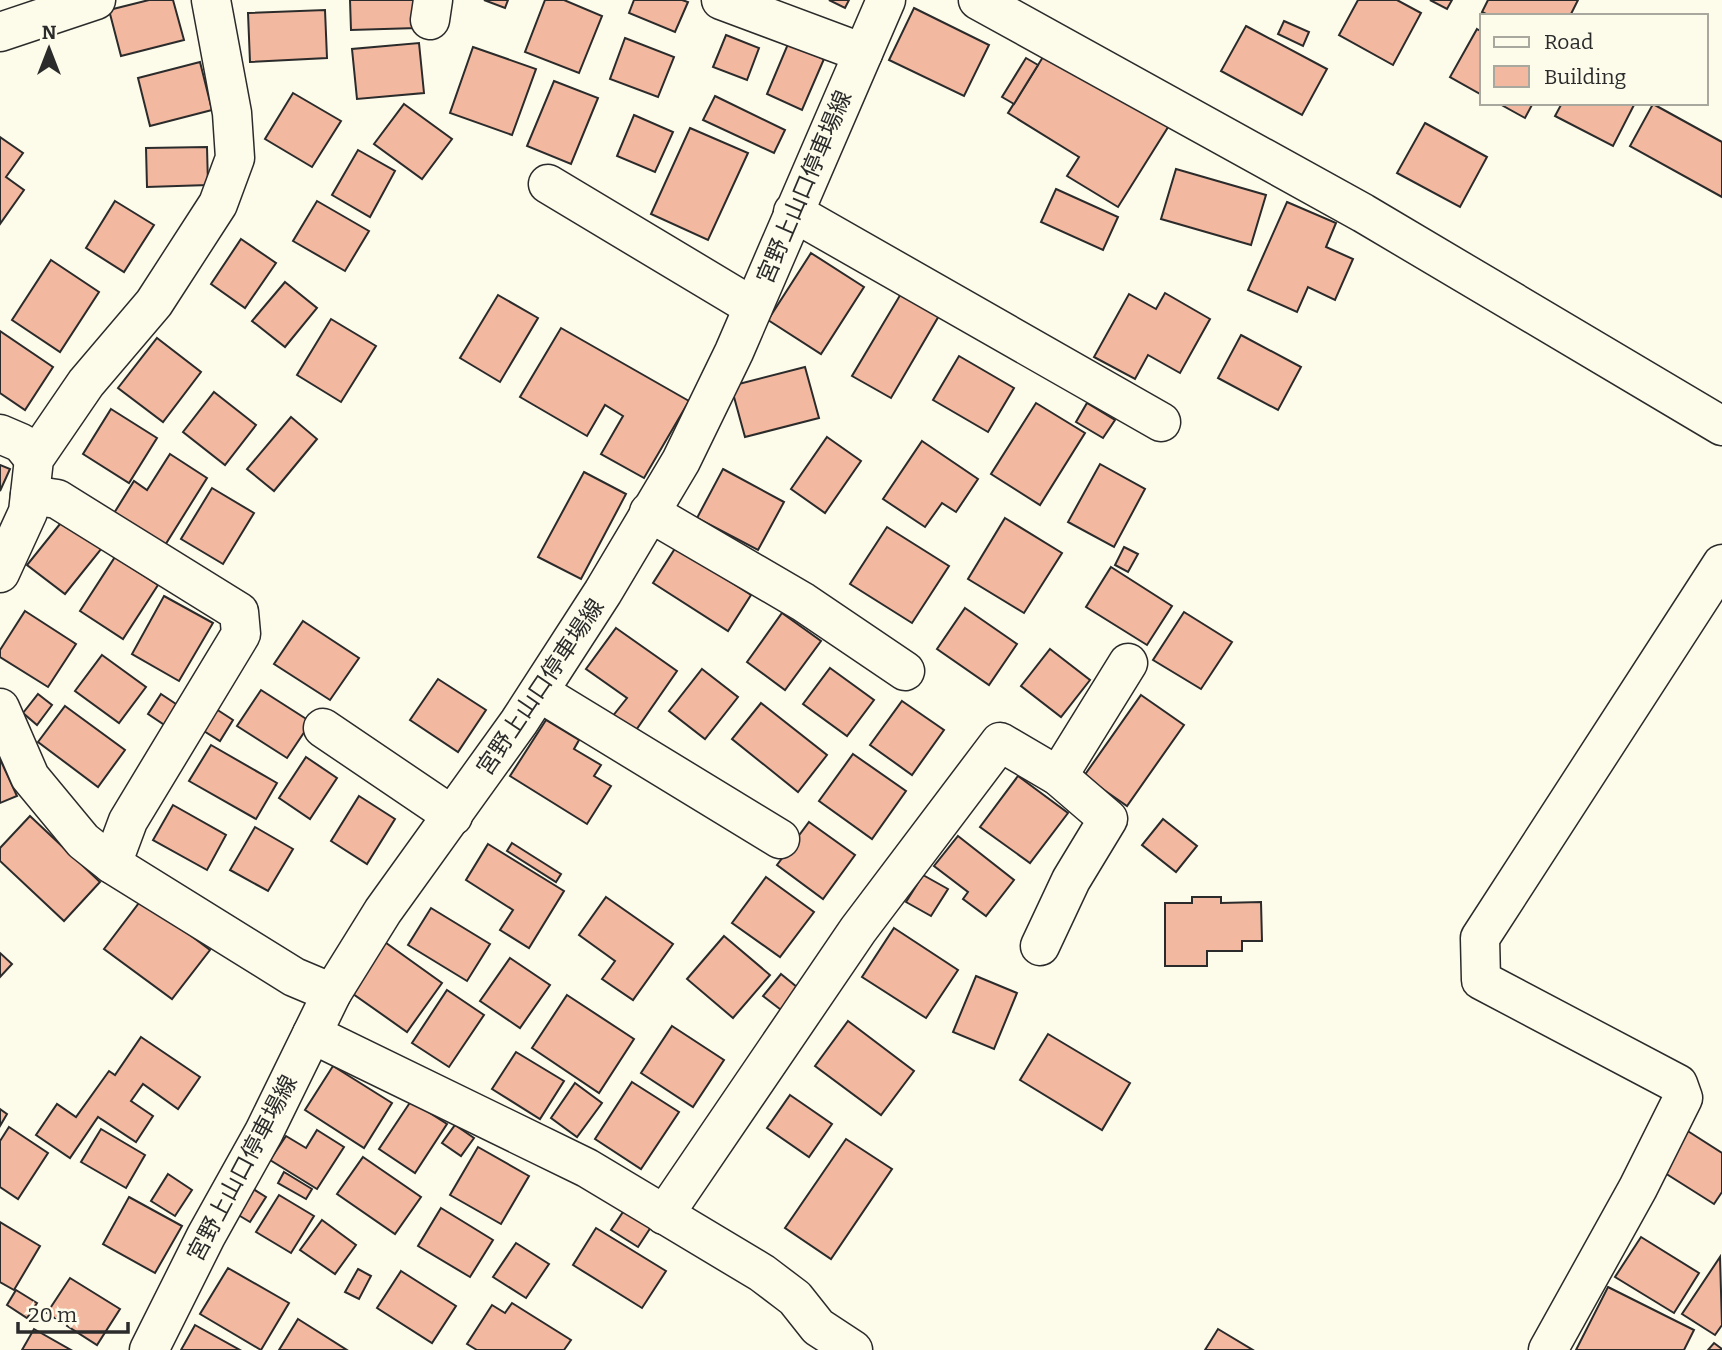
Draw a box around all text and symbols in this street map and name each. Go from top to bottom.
north arrow [14,14,84,84]
legend [1480,14,1708,105]
text: N [42,21,57,44]
text: Road [1544,29,1593,55]
text: Building [1544,64,1627,90]
street label: 宮野上山口停車場線 [751,86,857,288]
street label: 宮野上山口停車場線 [471,593,609,781]
street label: 宮野上山口停車場線 [181,1070,303,1266]
scale bar [18,1290,128,1334]
text: 20 m [28,1302,77,1328]

